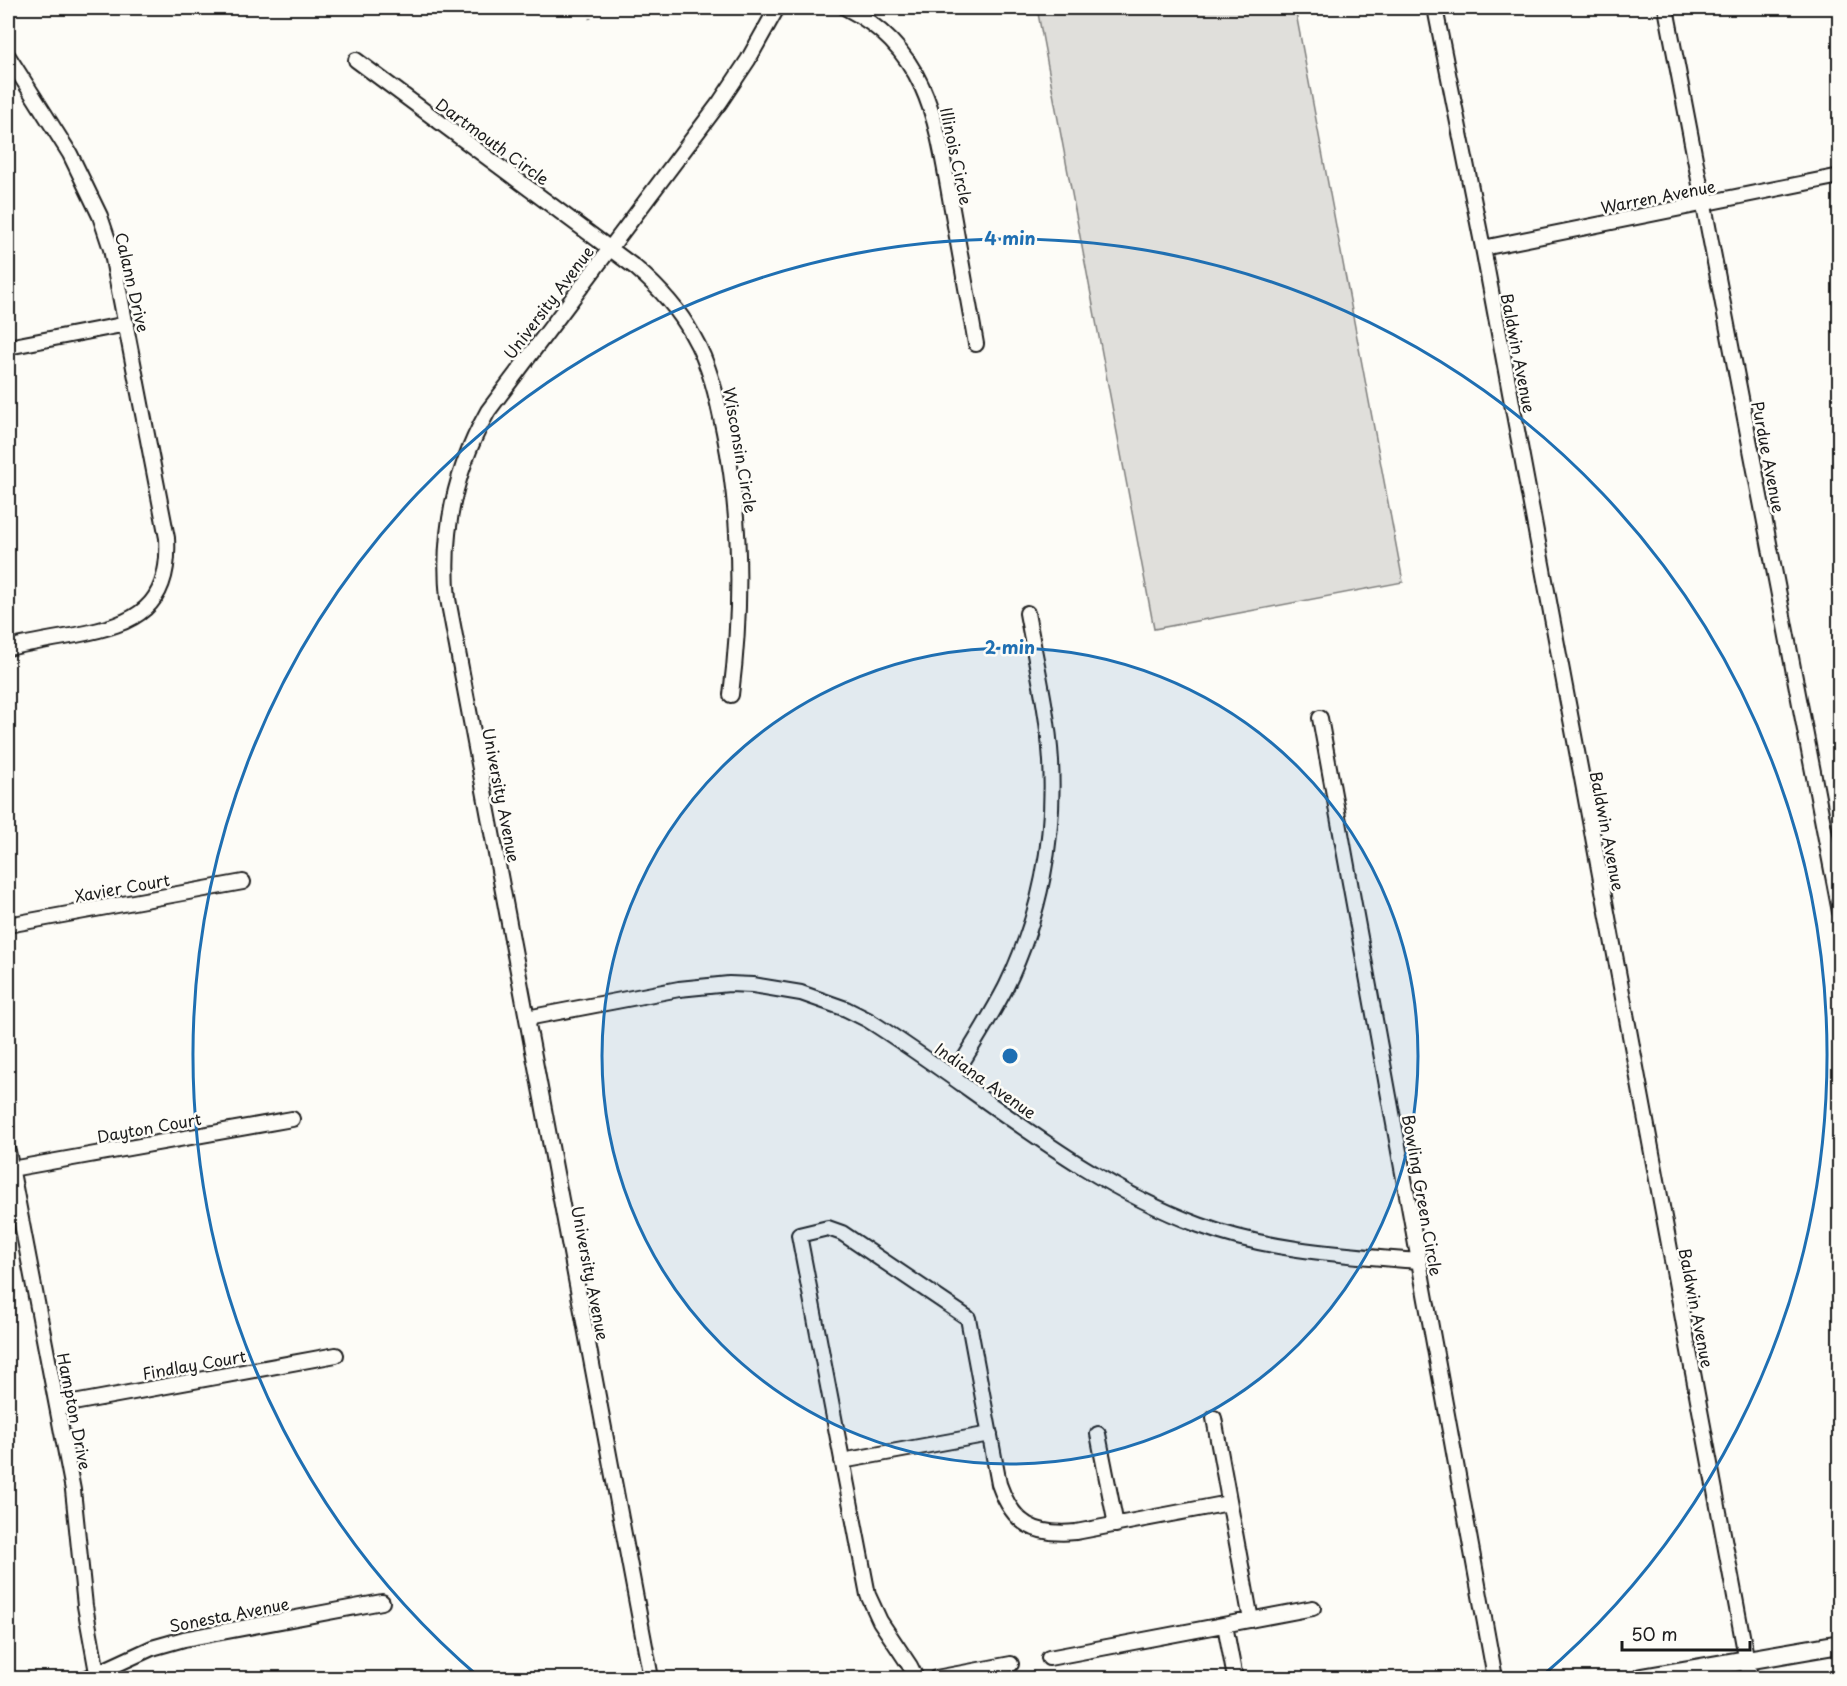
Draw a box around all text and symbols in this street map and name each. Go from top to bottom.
street label: Dartmouth Circle [431,92,555,190]
street label: Illinois Circle [935,105,979,207]
street label: Warren Avenue [1599,173,1718,219]
text: 4 min [984,224,1036,251]
street label: Calann Drive [110,230,156,334]
street label: University Avenue [497,240,599,364]
street label: Baldwin Avenue [1496,291,1542,415]
street label: Wisconsin Circle [718,385,764,515]
street label: Purdue Avenue [1746,399,1792,515]
text: 2 min [985,633,1035,660]
street label: University Avenue [477,726,527,865]
street label: Baldwin Avenue [1585,769,1631,893]
street label: Xavier Court [73,867,172,907]
street label: Indiana Avenue [930,1036,1042,1124]
centre of rings [1000,1046,1020,1066]
street label: Dayton Court [95,1106,204,1148]
street label: Bowling Green Circle [1397,1112,1449,1278]
street label: University Avenue [566,1204,616,1343]
street label: Baldwin Avenue [1674,1246,1720,1370]
street label: Findlay Court [140,1343,248,1385]
street label: Hampton Drive [52,1351,98,1471]
street label: Sonesta Avenue [167,1591,291,1637]
scale bar [1622,1614,1750,1652]
text: 50 m [1631,1620,1678,1647]

